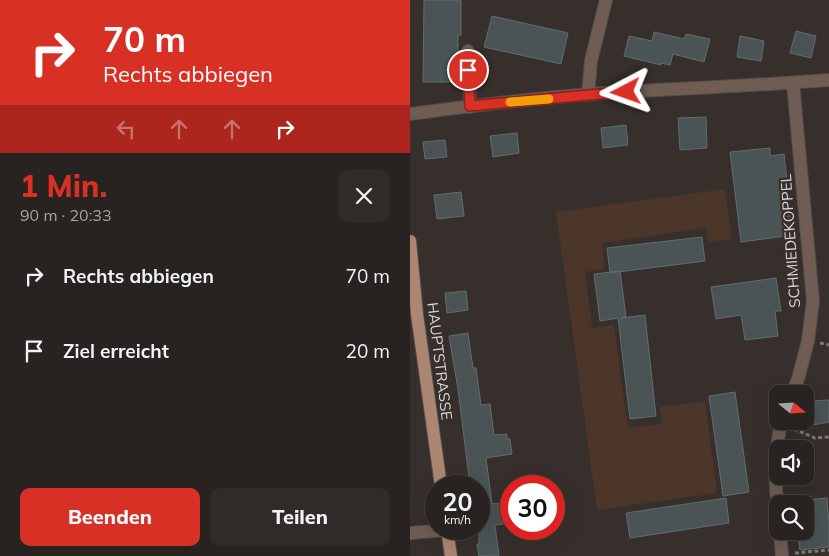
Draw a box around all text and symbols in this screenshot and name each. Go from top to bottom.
text: 70 m [103,17,186,61]
icon: right [20,20,85,85]
pin [447,49,489,91]
icon: arrive [454,56,482,84]
text: Rechts abbiegen [103,60,273,88]
position arrow [599,65,651,117]
icon: left [112,115,140,143]
icon: ahead [165,115,193,143]
icon: ahead [218,115,246,143]
icon: right [271,115,299,143]
text: 1 Min. [20,167,107,205]
button: close [338,170,390,222]
street label: SCHMIEDEKOPPEL [776,174,804,308]
text: 90 m · 20:33 [20,205,112,225]
icon: right [20,262,48,290]
text: Rechts abbiegen [63,264,214,288]
text: 70 m [346,264,390,288]
street label: HAUPTSTRASSE [423,301,457,421]
icon: arrive [20,337,48,365]
text: Ziel erreicht [63,339,169,363]
text: 20 m [346,339,390,363]
north arrow [769,385,814,430]
map controls [769,385,814,540]
button: sound [769,440,814,485]
speed limit sign: 30 [500,475,565,540]
text: 20 [442,486,473,517]
button: Beenden [20,488,200,546]
button: Teilen [210,488,390,546]
button: search [769,495,814,540]
text: km/h [444,512,471,527]

